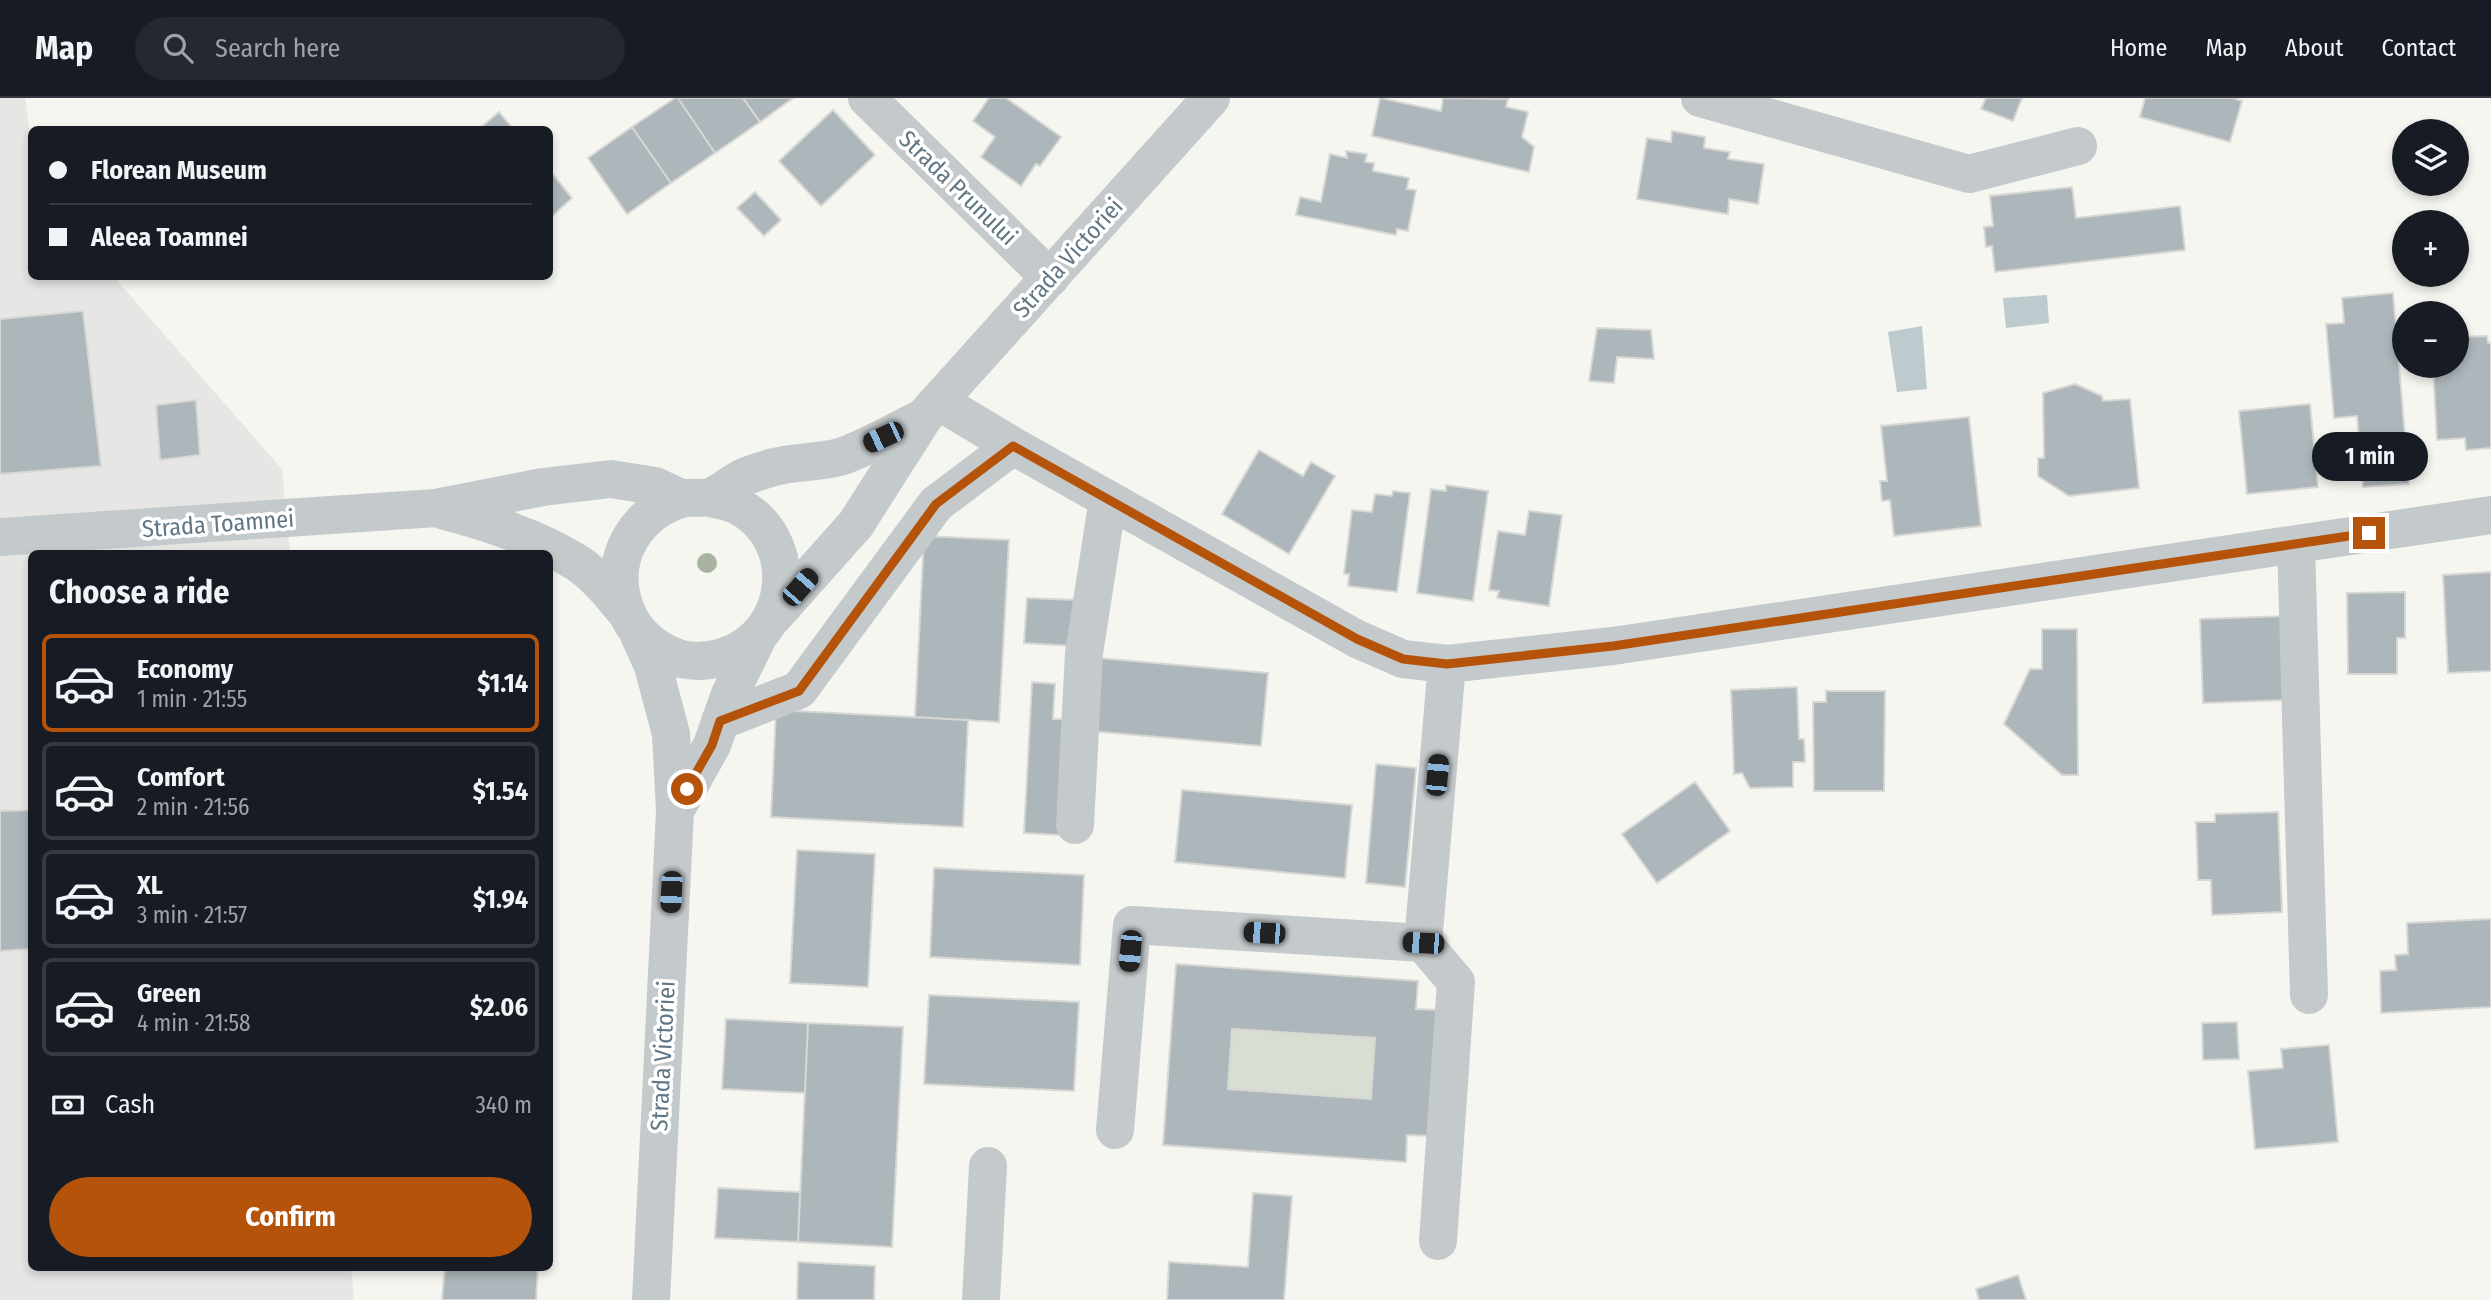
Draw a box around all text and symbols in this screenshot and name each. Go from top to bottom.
search box [135,17,625,80]
text: Map [35,28,93,68]
icon: search [159,29,197,67]
text: Search here [215,33,340,64]
text: Home [2110,34,2167,62]
text: Map [2205,34,2247,62]
text: About [2285,34,2343,62]
text: Contact [2381,34,2456,62]
map controls [2392,119,2469,378]
button: layers [2392,119,2469,196]
street label: Strada Prunului [893,125,1023,251]
text: Florean Museum [91,155,267,186]
street label: Strada Victoriei [1007,193,1129,323]
button: + [2392,210,2469,287]
text: Aleea Toamnei [91,222,248,253]
button: − [2392,301,2469,378]
car [860,419,907,455]
callout: 1 min [2311,432,2427,480]
text: 1 min [2345,442,2395,470]
street label: Strada Toamnei [141,505,295,543]
route end [2353,517,2385,549]
car [779,564,822,610]
text: Choose a ride [49,573,230,611]
icon: car [53,652,116,715]
text: Economy [137,654,233,685]
text: $1.14 [477,668,528,699]
text: 1 min · 21:55 [137,685,247,713]
car [1425,753,1450,797]
icon: car [53,760,116,823]
text: Comfort [137,762,225,793]
route start [671,773,703,805]
text: $1.54 [473,776,528,807]
text: 2 min · 21:56 [137,793,249,821]
icon: car [53,868,116,931]
text: XL [137,870,163,901]
car [660,870,683,914]
text: $1.94 [473,884,528,915]
text: 3 min · 21:57 [137,901,247,929]
car [1243,921,1286,945]
car [1118,929,1143,973]
car [1402,931,1445,955]
icon: car [53,976,116,1039]
text: Green [137,978,201,1009]
street label: Strada Victoriei [645,980,681,1132]
text: $2.06 [470,992,528,1023]
text: 4 min · 21:58 [137,1009,250,1037]
icon: cash [49,1086,87,1124]
text: Cash [105,1089,155,1120]
text: 340 m [476,1091,532,1119]
button: Confirm [49,1177,532,1257]

